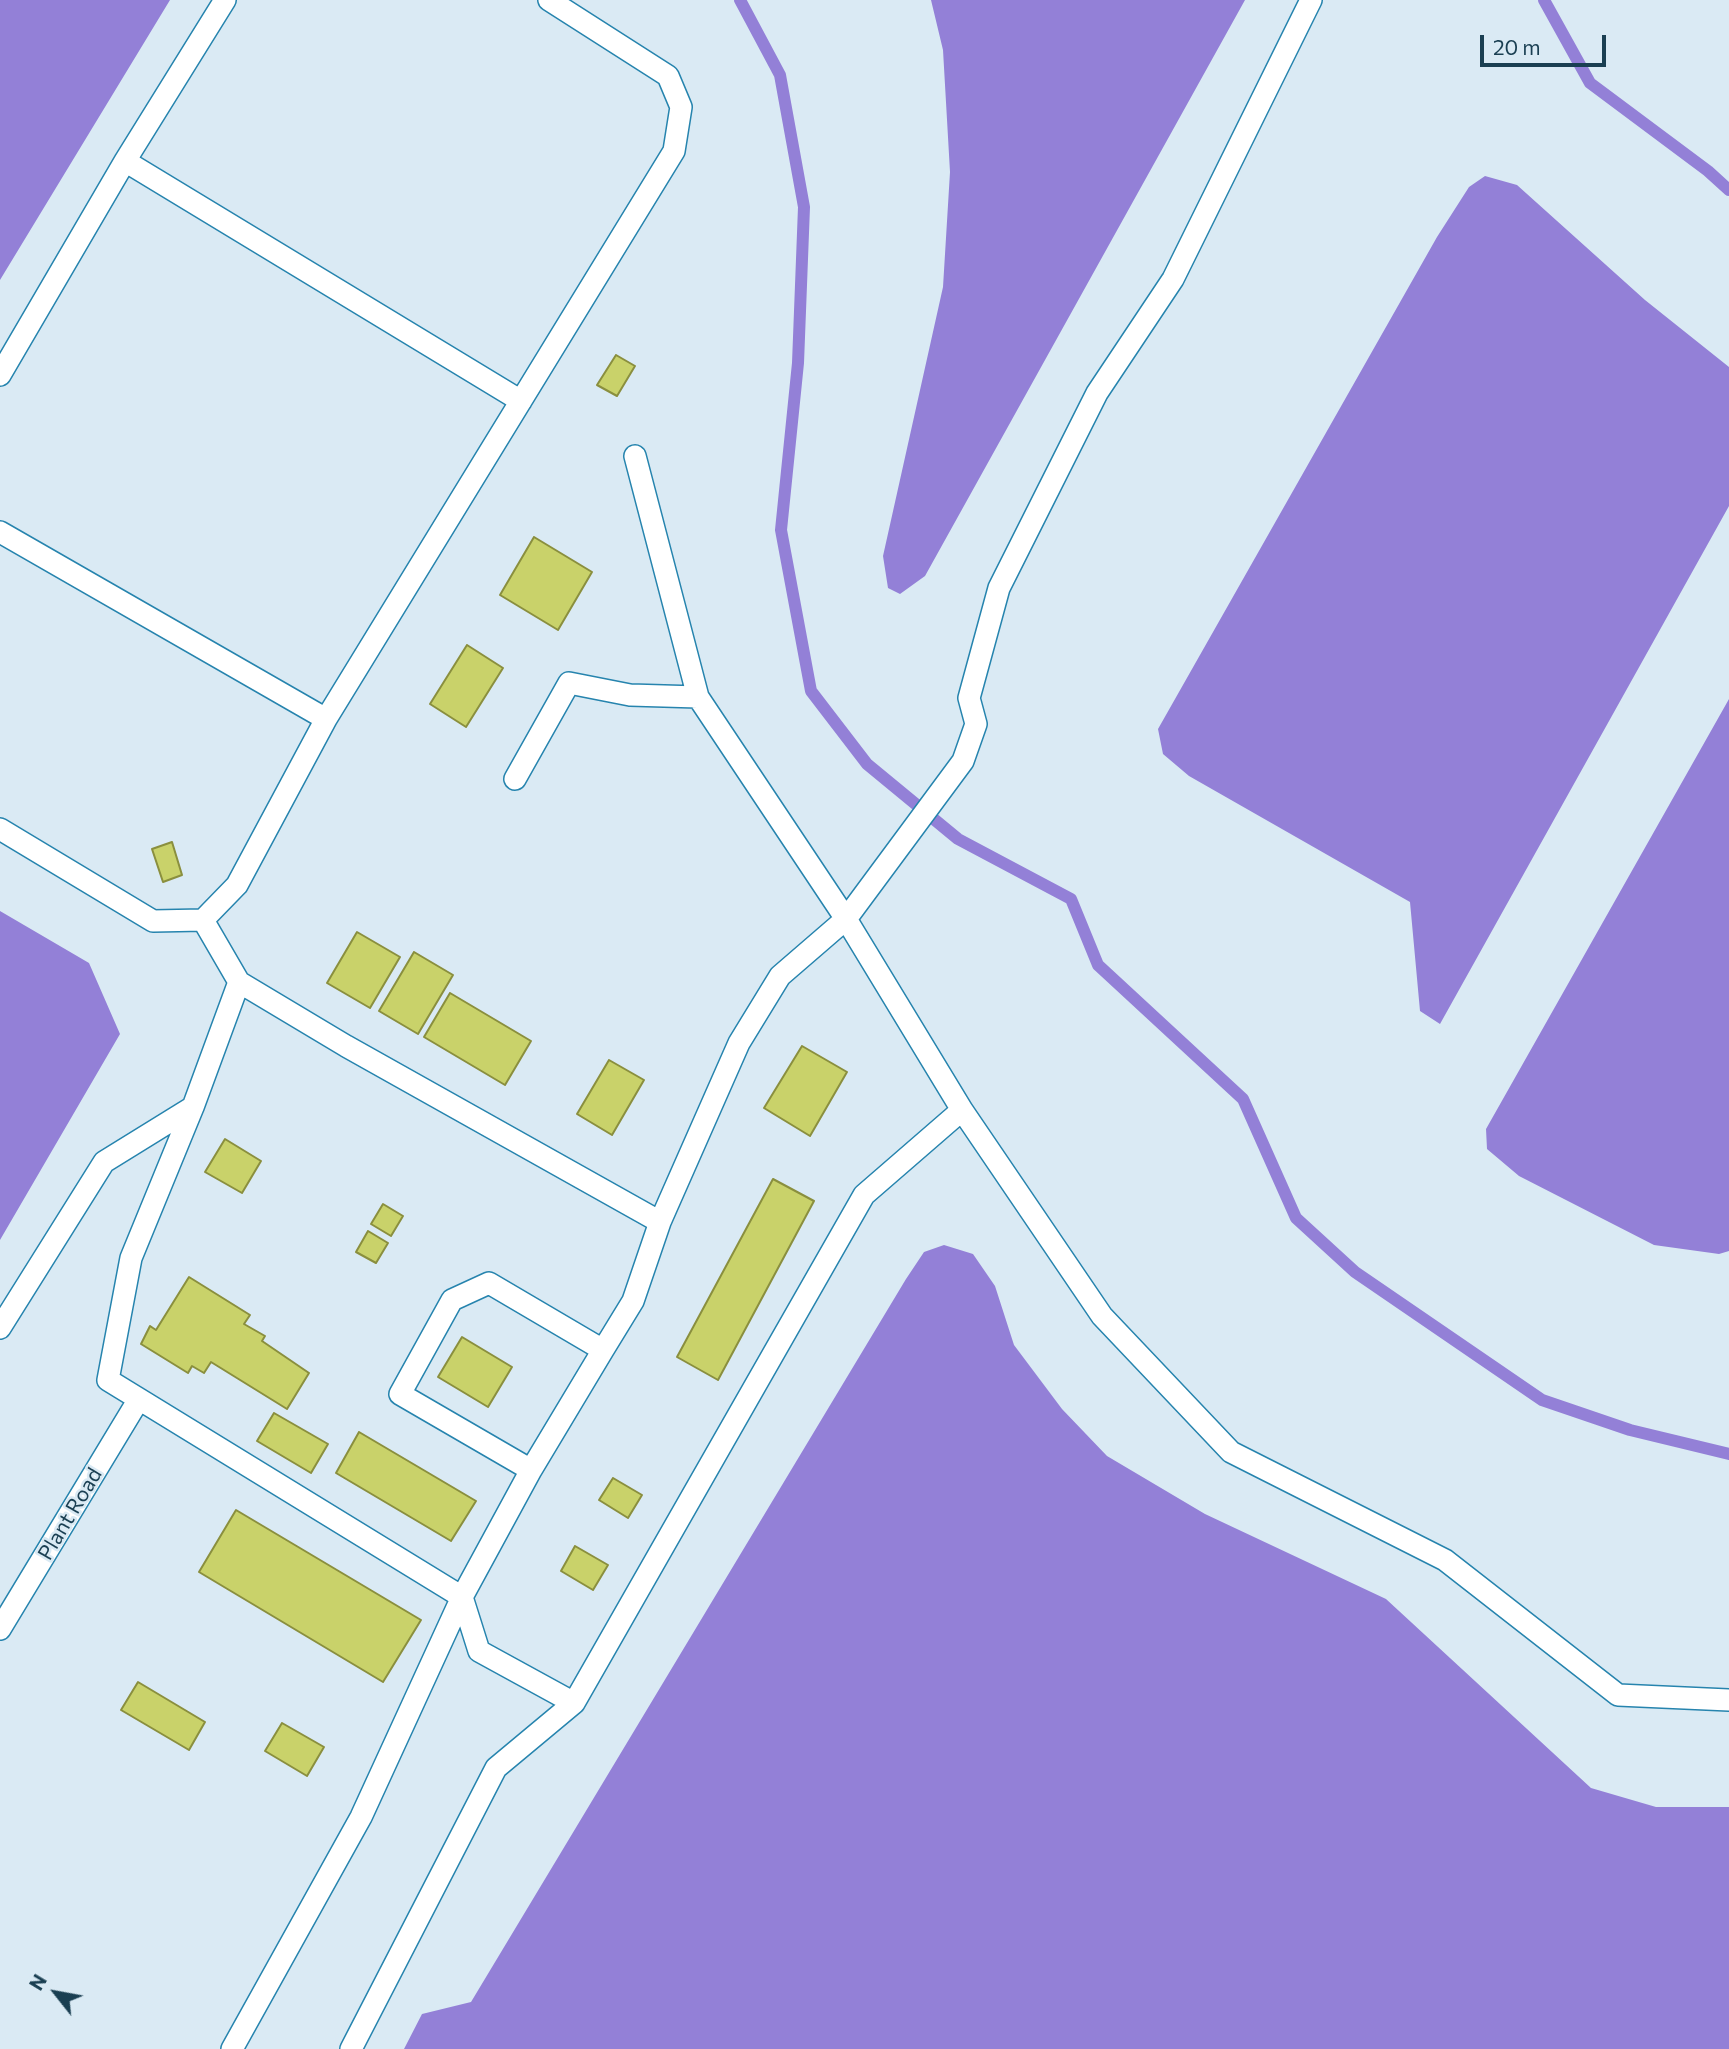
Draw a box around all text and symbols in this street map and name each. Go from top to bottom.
scale bar [1484,21,1610,65]
text: 20 m [1493,34,1541,59]
street label: Plant Road [33,1463,107,1565]
north arrow [21,1958,91,2028]
text: N [24,1970,51,1994]

